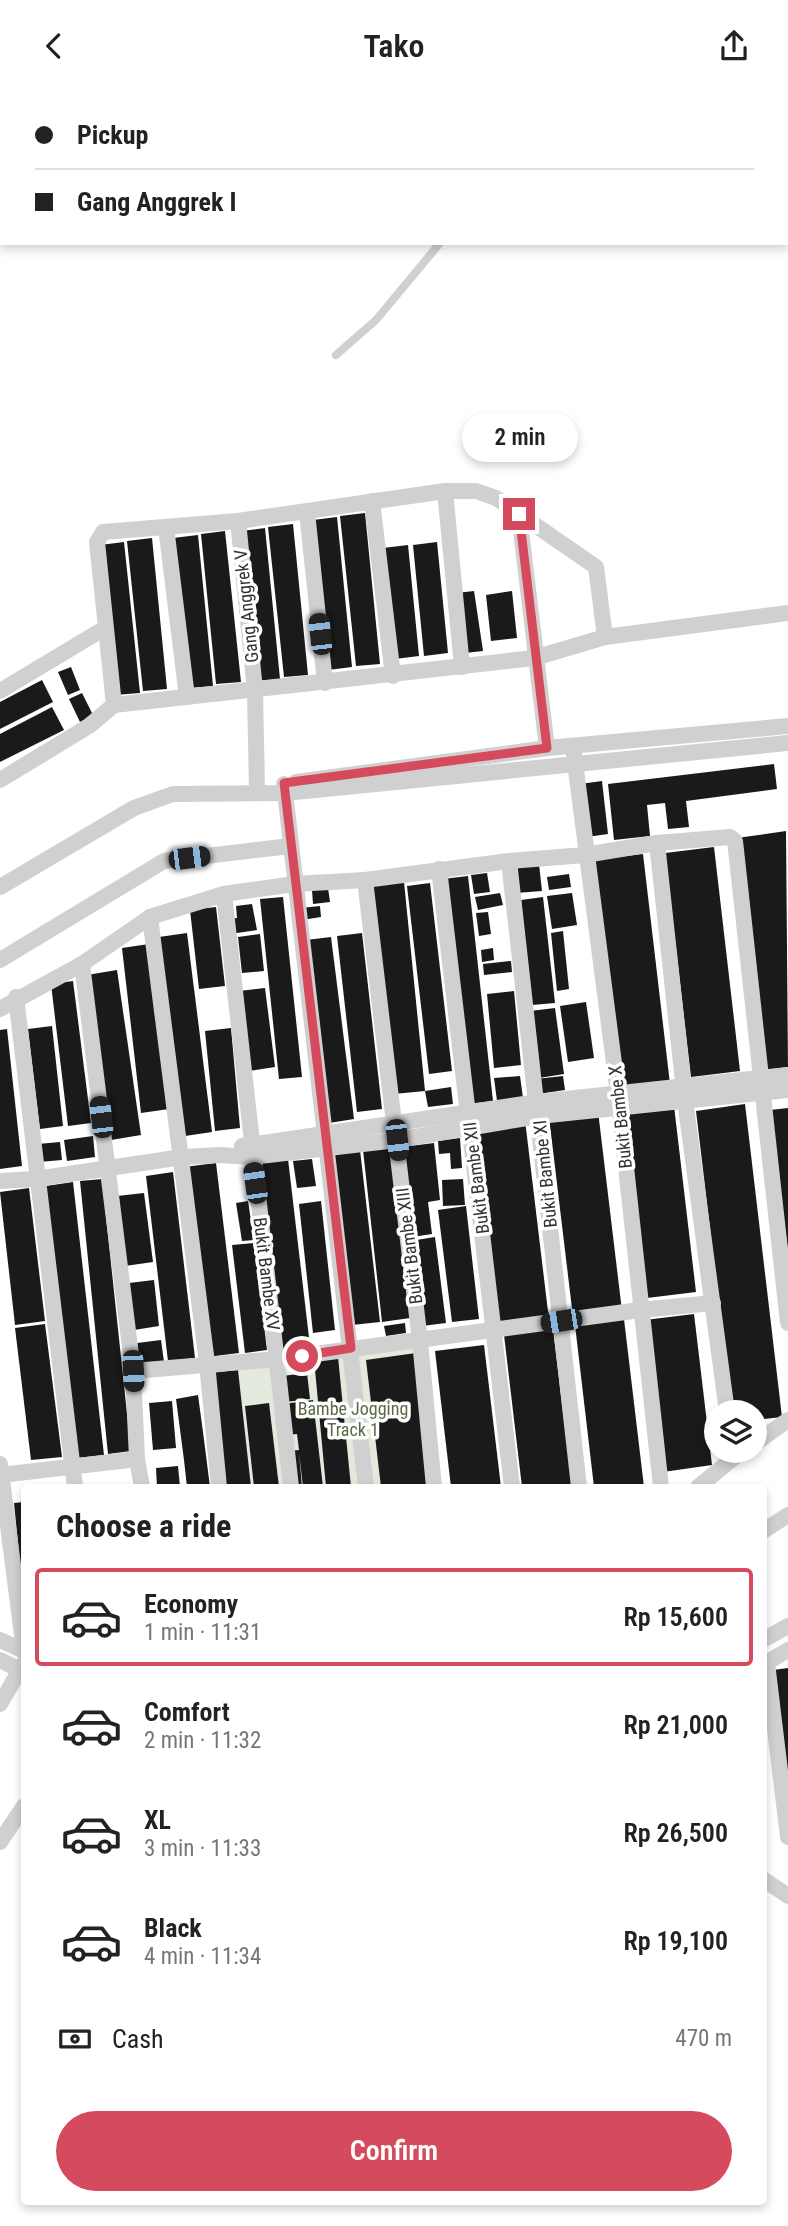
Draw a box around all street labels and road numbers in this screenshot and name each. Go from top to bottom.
street label: Gang Anggrek V [230,548,262,664]
street label: Bukit Bambe X [604,1064,636,1170]
street label: Bukit Bambe XI [529,1119,561,1229]
street label: Bukit Bambe XII [459,1121,493,1235]
street label: Bukit Bambe XIII [391,1187,427,1305]
street label: Bukit Bambe XV [250,1216,284,1332]

